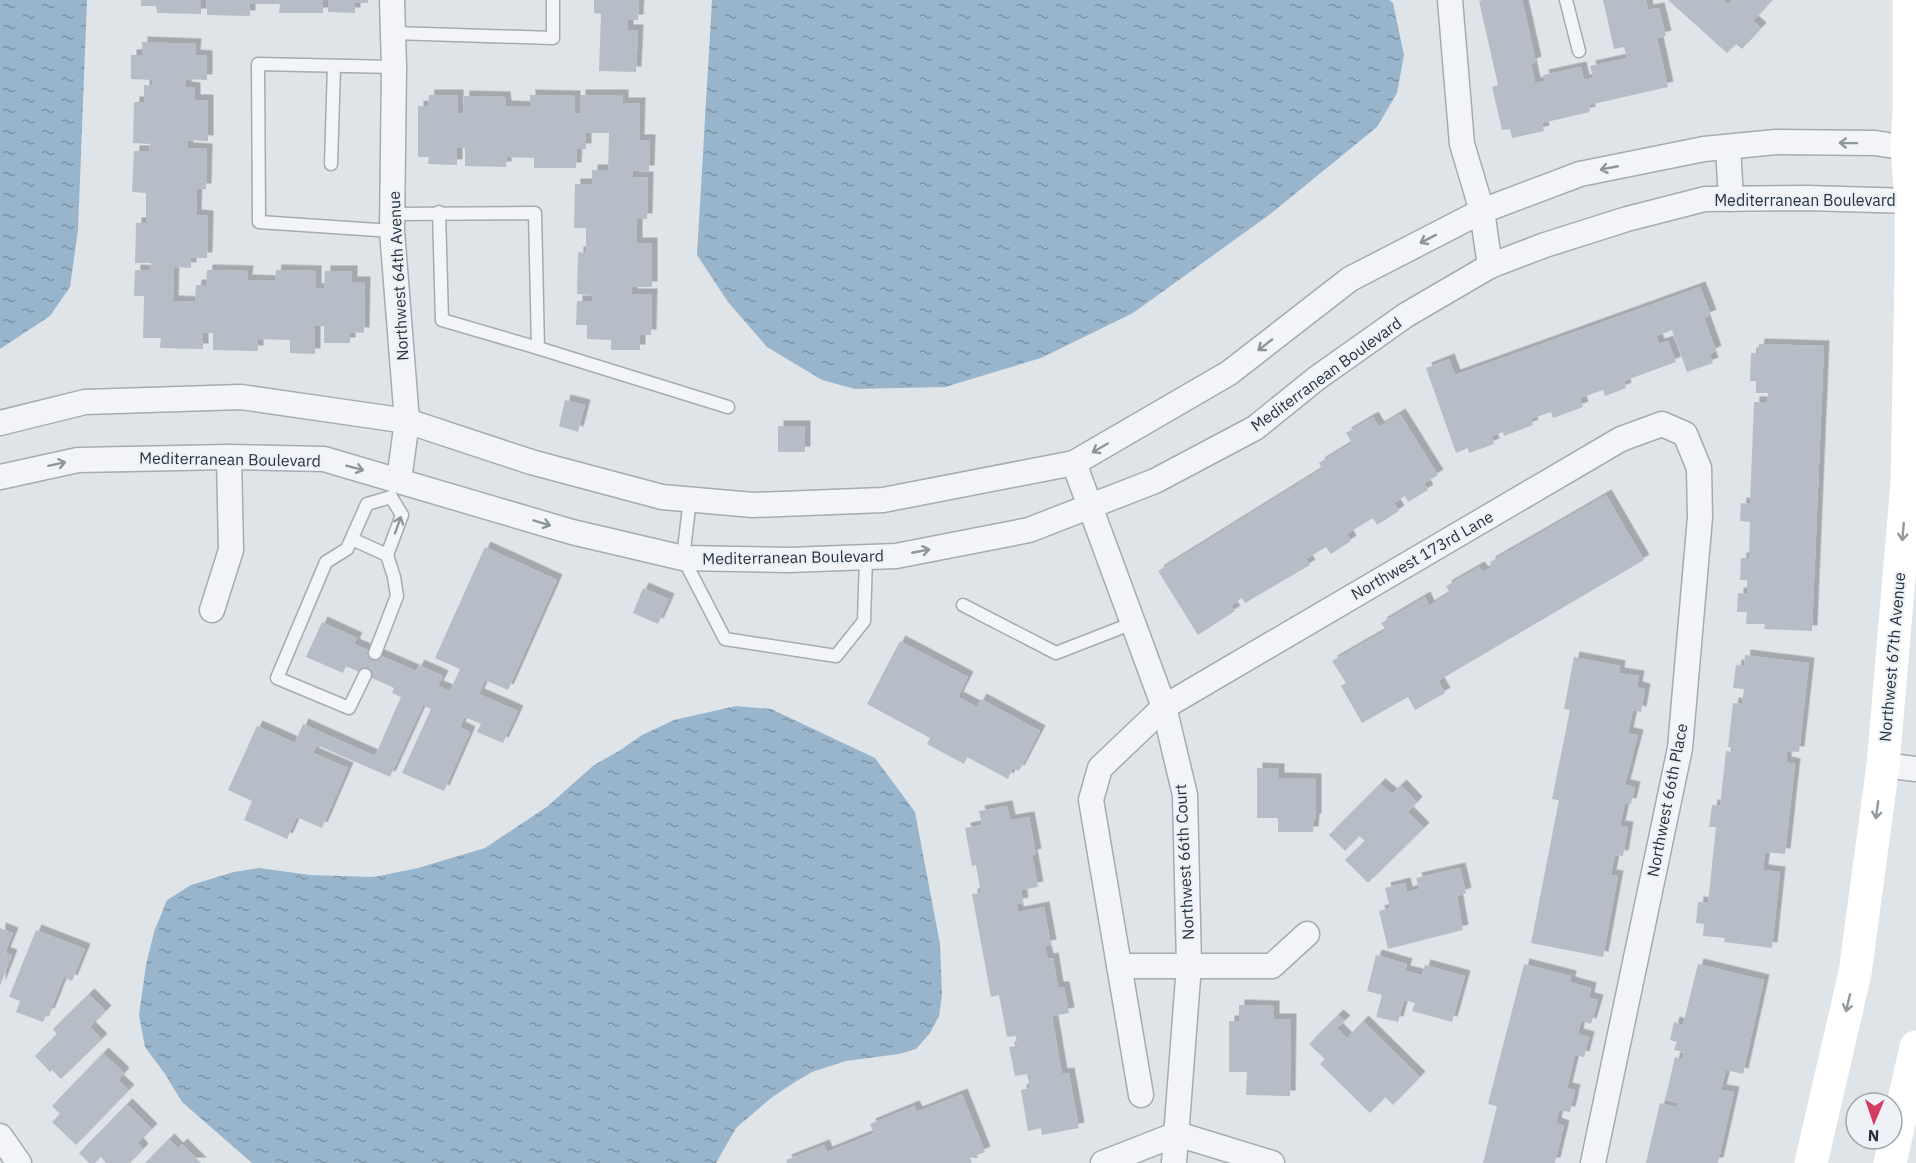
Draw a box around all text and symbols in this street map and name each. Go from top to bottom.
one-way arrow [1839,137,1859,149]
one-way arrow [1600,163,1619,174]
street label: Northwest 64th Avenue [384,190,412,361]
street label: Mediterranean Boulevard [1714,190,1896,210]
one-way arrow [1420,234,1438,245]
street label: Mediterranean Boulevard [1247,312,1405,436]
one-way arrow [1258,338,1274,351]
one-way arrow [1092,442,1109,454]
street label: Mediterranean Boulevard [139,447,321,471]
one-way arrow [47,458,66,469]
one-way arrow [346,462,365,474]
street label: Northwest 173rd Lane [1347,506,1497,604]
one-way arrow [393,516,404,535]
one-way arrow [532,518,551,529]
one-way arrow [1897,522,1908,542]
street label: Mediterranean Boulevard [702,545,884,569]
one-way arrow [911,545,931,556]
street label: Northwest 67th Avenue [1875,571,1909,743]
street label: Northwest 66th Place [1642,721,1692,878]
street label: Northwest 66th Court [1170,784,1198,940]
one-way arrow [1871,800,1882,820]
one-way arrow [1842,993,1854,1012]
north arrow [1844,1091,1904,1151]
text: N [1867,1126,1880,1146]

